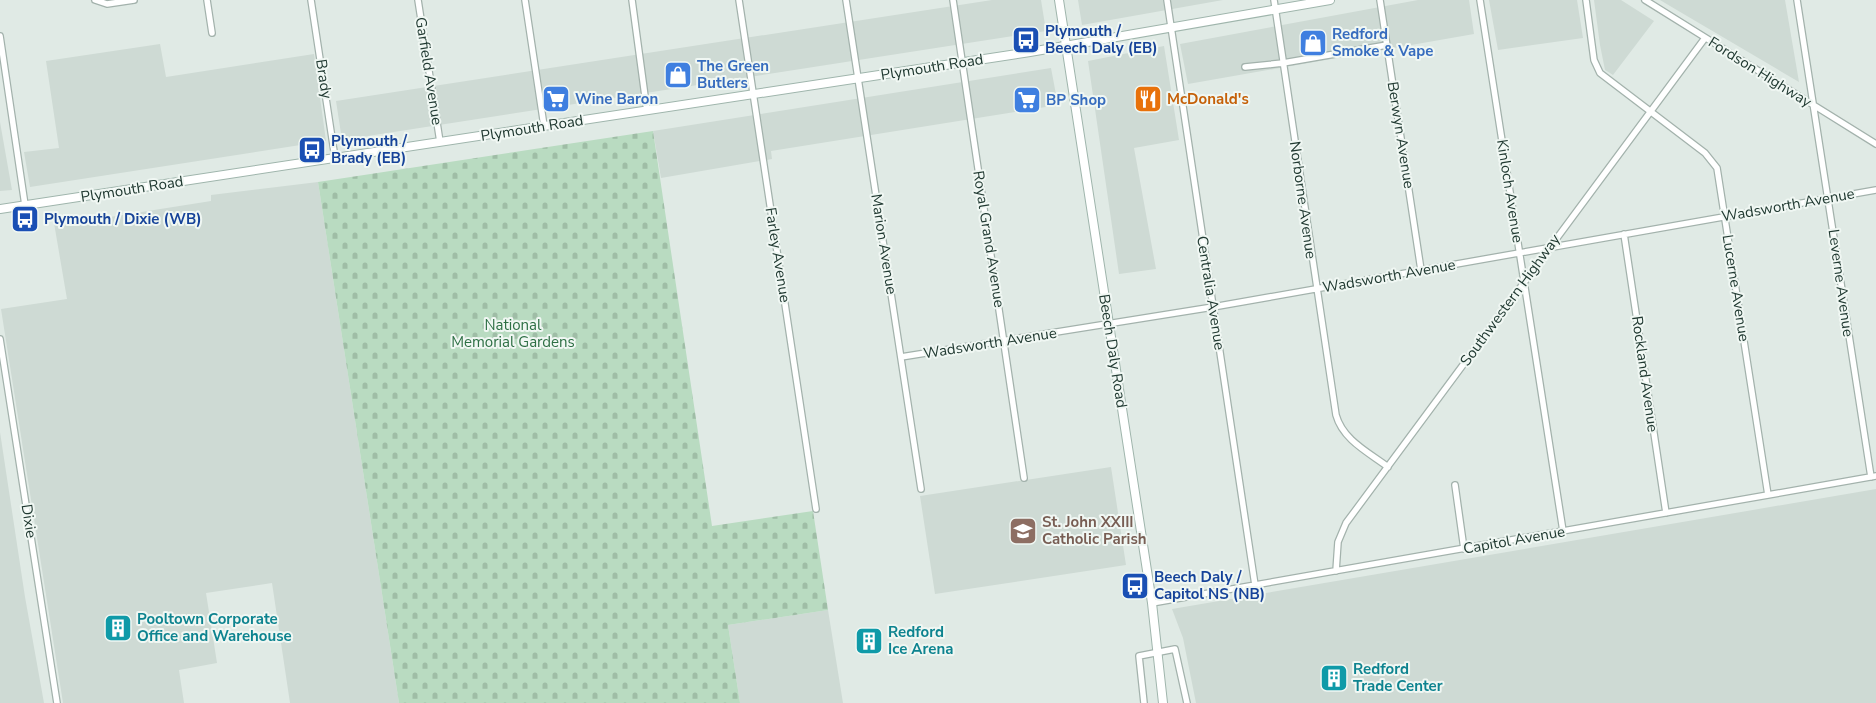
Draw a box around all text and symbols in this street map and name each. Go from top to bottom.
street label: Garfield Avenue [411,16,447,126]
place label: Plymouth / Beech Daly (EB) [1045,21,1158,58]
place label: Redford Smoke & Vape [1332,24,1433,61]
bus stop icon: Plymouth / Beech Daly (EB) [1011,25,1041,55]
shop icon: Redford Smoke & Vape [1298,28,1328,58]
street label: Fordson Highway [1704,32,1816,112]
street label: Plymouth Road [879,49,985,85]
place label: The Green Butlers [697,56,769,93]
street label: Brady [311,58,337,101]
shop icon: The Green Butlers [663,60,693,90]
street label: Berwyn Avenue [1383,80,1419,190]
supermarket icon: Wine Baron [541,84,571,114]
restaurant icon: McDonald's [1133,84,1163,114]
supermarket icon: BP Shop [1012,85,1042,115]
place label: Wine Baron [575,89,658,109]
place label: McDonald's [1167,89,1249,109]
place label: BP Shop [1046,90,1106,110]
street label: Plymouth Road [479,110,585,146]
place label: Plymouth / Brady (EB) [331,131,407,168]
bus stop icon: Plymouth / Brady (EB) [297,135,327,165]
street label: Kinloch Avenue [1492,138,1528,244]
street label: Norborne Avenue [1285,140,1321,260]
street label: Royal Grand Avenue [968,169,1010,309]
street label: Plymouth Road [79,171,185,207]
street label: Wadsworth Avenue [1720,183,1856,227]
street label: Marion Avenue [866,192,902,296]
bus stop icon: Plymouth / Dixie (WB) [10,204,40,234]
street label: Farley Avenue [761,206,795,304]
place label: Plymouth / Dixie (WB) [44,209,202,229]
street label: Leverne Avenue [1824,228,1858,338]
street label: Southwestern Highway [1455,230,1565,370]
street label: Lucerne Avenue [1718,233,1754,343]
street label: Centralia Avenue [1192,234,1230,352]
street label: Wadsworth Avenue [1321,254,1457,298]
street label: Beech Daly Road [1094,293,1132,409]
park label: National Memorial Gardens [451,315,575,352]
street label: Rockland Avenue [1627,315,1663,433]
street label: Wadsworth Avenue [922,323,1058,363]
street label: Dixie [16,503,42,539]
place label: St. John XXIII Catholic Parish [1042,512,1146,549]
school or university icon: St. John XXIII Catholic Parish [1008,516,1038,546]
street label: Capitol Avenue [1462,521,1566,559]
place label: Beech Daly / Capitol NS (NB) [1154,567,1265,604]
bus stop icon: Beech Daly / Capitol NS (NB) [1120,571,1150,601]
place label: Pooltown Corporate Office and Warehouse [137,609,292,646]
building icon: Pooltown Corporate Office and Warehouse [103,613,133,643]
place label: Redford Ice Arena [888,622,953,659]
building icon: Redford Ice Arena [854,626,884,656]
place label: Redford Trade Center [1353,659,1443,696]
building icon: Redford Trade Center [1319,663,1349,693]

